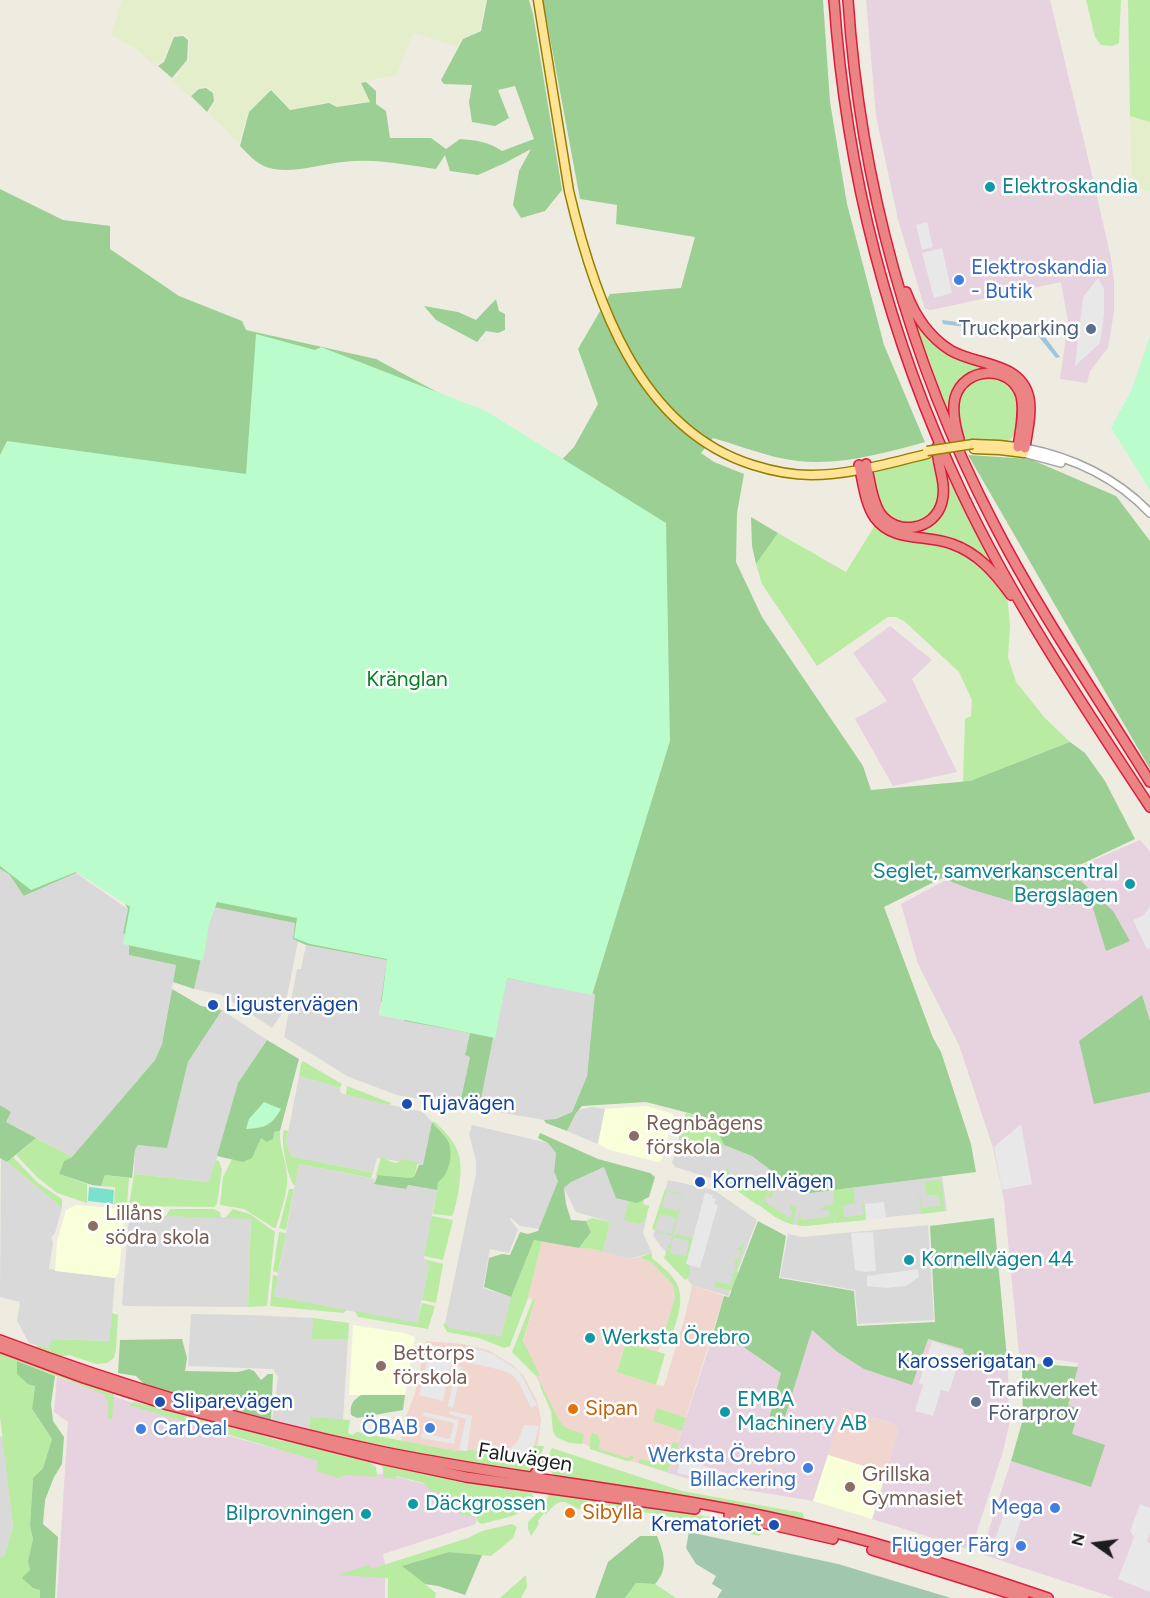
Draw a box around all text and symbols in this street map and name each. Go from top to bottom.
place label: Elektroskandia [1002,174,1138,200]
marker: Elektroskandia [983,180,997,194]
place label: Elektroskandia - Butik [971,255,1107,305]
marker: Elektroskandia - Butik [952,273,966,287]
place label: Truckparking [959,316,1079,342]
marker: Truckparking [1084,322,1098,336]
park label: Kränglan [366,667,448,693]
place label: Seglet, samverkanscentral Bergslagen [873,859,1118,909]
marker: Seglet, samverkanscentral Bergslagen [1123,877,1137,891]
place label: Ligustervägen [225,992,358,1018]
marker: Ligustervägen [206,998,220,1012]
place label: Tujavägen [419,1091,515,1117]
marker: Tujavägen [400,1097,414,1111]
place label: Regnbågens förskola [646,1111,763,1161]
marker: Regnbågens förskola [627,1129,641,1143]
place label: Kornellvägen [712,1169,833,1195]
marker: Kornellvägen [693,1175,707,1189]
place label: Lillåns södra skola [105,1201,210,1251]
marker: Lillåns södra skola [86,1219,100,1233]
place label: Kornellvägen 44 [921,1247,1074,1273]
marker: Kornellvägen 44 [902,1253,916,1267]
place label: Werksta Örebro [602,1325,750,1351]
marker: Werksta Örebro [583,1331,597,1345]
place label: Bettorps förskola [393,1341,475,1391]
place label: Karosserigatan [897,1349,1036,1375]
marker: Karosserigatan [1041,1355,1055,1369]
marker: Bettorps förskola [374,1359,388,1373]
place label: Trafikverket Förarprov [988,1377,1098,1427]
place label: EMBA Machinery AB [737,1387,867,1437]
place label: Sliparevägen [172,1389,293,1415]
marker: Sliparevägen [153,1395,167,1409]
marker: Trafikverket Förarprov [969,1395,983,1409]
place label: Sipan [585,1396,638,1422]
marker: Sipan [566,1402,580,1416]
marker: EMBA Machinery AB [718,1405,732,1419]
place label: ÖBAB [362,1415,418,1441]
place label: CarDeal [153,1416,227,1442]
marker: ÖBAB [423,1421,437,1435]
marker: CarDeal [134,1422,148,1436]
street label: Faluvägen [476,1438,574,1478]
place label: Werksta Örebro Billackering [648,1443,796,1493]
marker: Werksta Örebro Billackering [801,1461,815,1475]
place label: Grillska Gymnasiet [862,1462,963,1512]
marker: Grillska Gymnasiet [843,1480,857,1494]
place label: Däckgrossen [425,1491,546,1517]
place label: Mega [991,1495,1043,1521]
marker: Däckgrossen [406,1497,420,1511]
place label: Sibylla [582,1500,643,1526]
place label: Bilprovningen [226,1501,354,1527]
marker: Mega [1048,1501,1062,1515]
marker: Sibylla [563,1506,577,1520]
marker: Bilprovningen [359,1507,373,1521]
place label: Krematoriet [651,1512,762,1538]
north arrow [1066,1514,1126,1574]
marker: Krematoriet [767,1518,781,1532]
text: N [1067,1531,1089,1548]
place label: Flügger Färg [891,1533,1009,1559]
marker: Flügger Färg [1014,1539,1028,1553]

